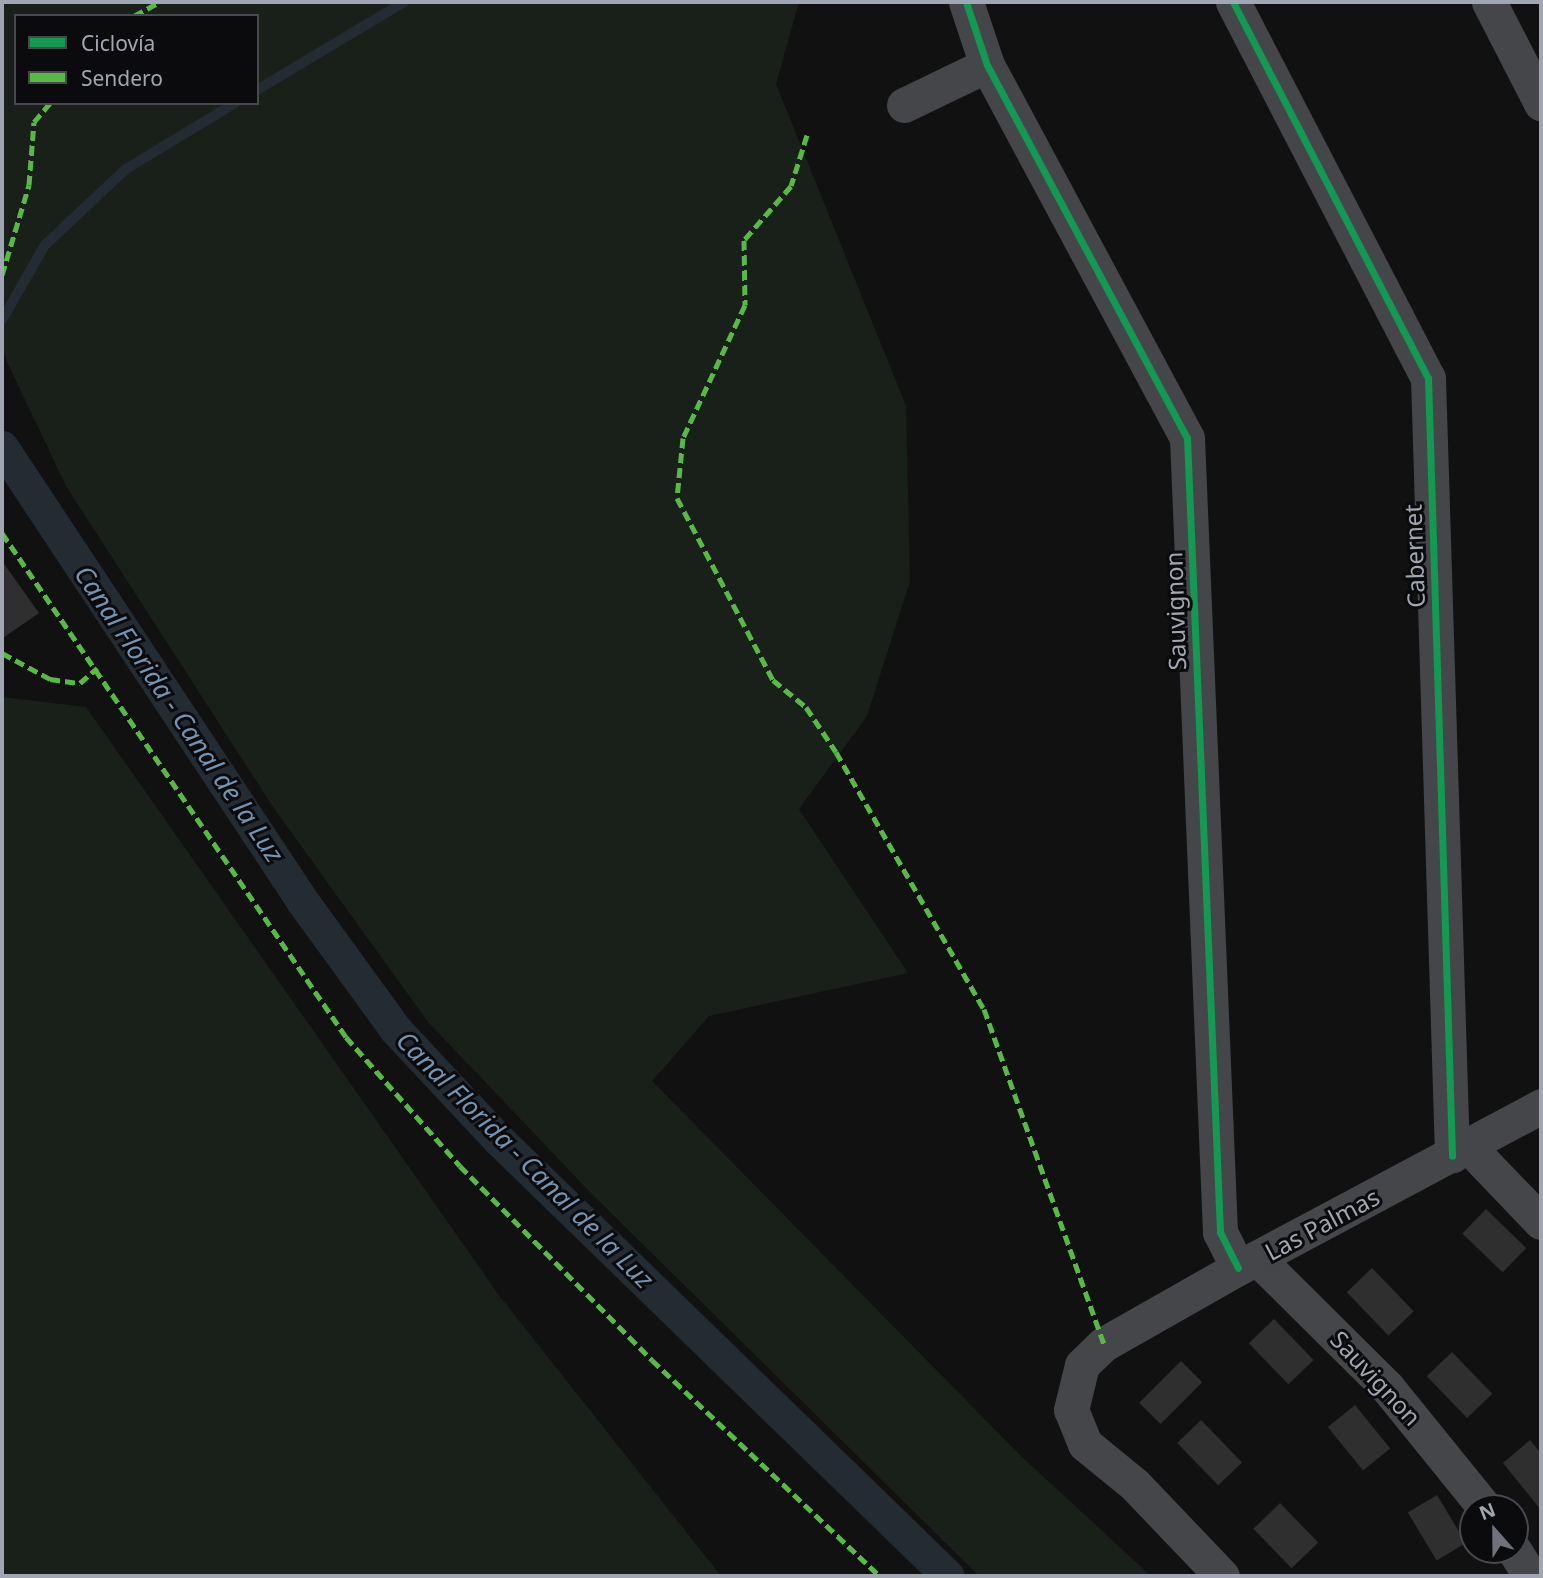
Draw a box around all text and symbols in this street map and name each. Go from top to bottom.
legend [14,14,259,105]
text: Ciclovía [81,29,155,57]
text: Sendero [81,64,163,92]
street label: Cabernet [1398,504,1430,608]
street label: Sauvignon [1159,551,1191,671]
water label: Canal Florida - Canal de la Luz [68,560,290,868]
water label: Canal Florida - Canal de la Luz [390,1025,660,1295]
street label: Las Palmas [1260,1182,1384,1266]
street label: Sauvignon [1325,1325,1427,1431]
north arrow [1459,1494,1529,1564]
text: N [1475,1496,1499,1526]

